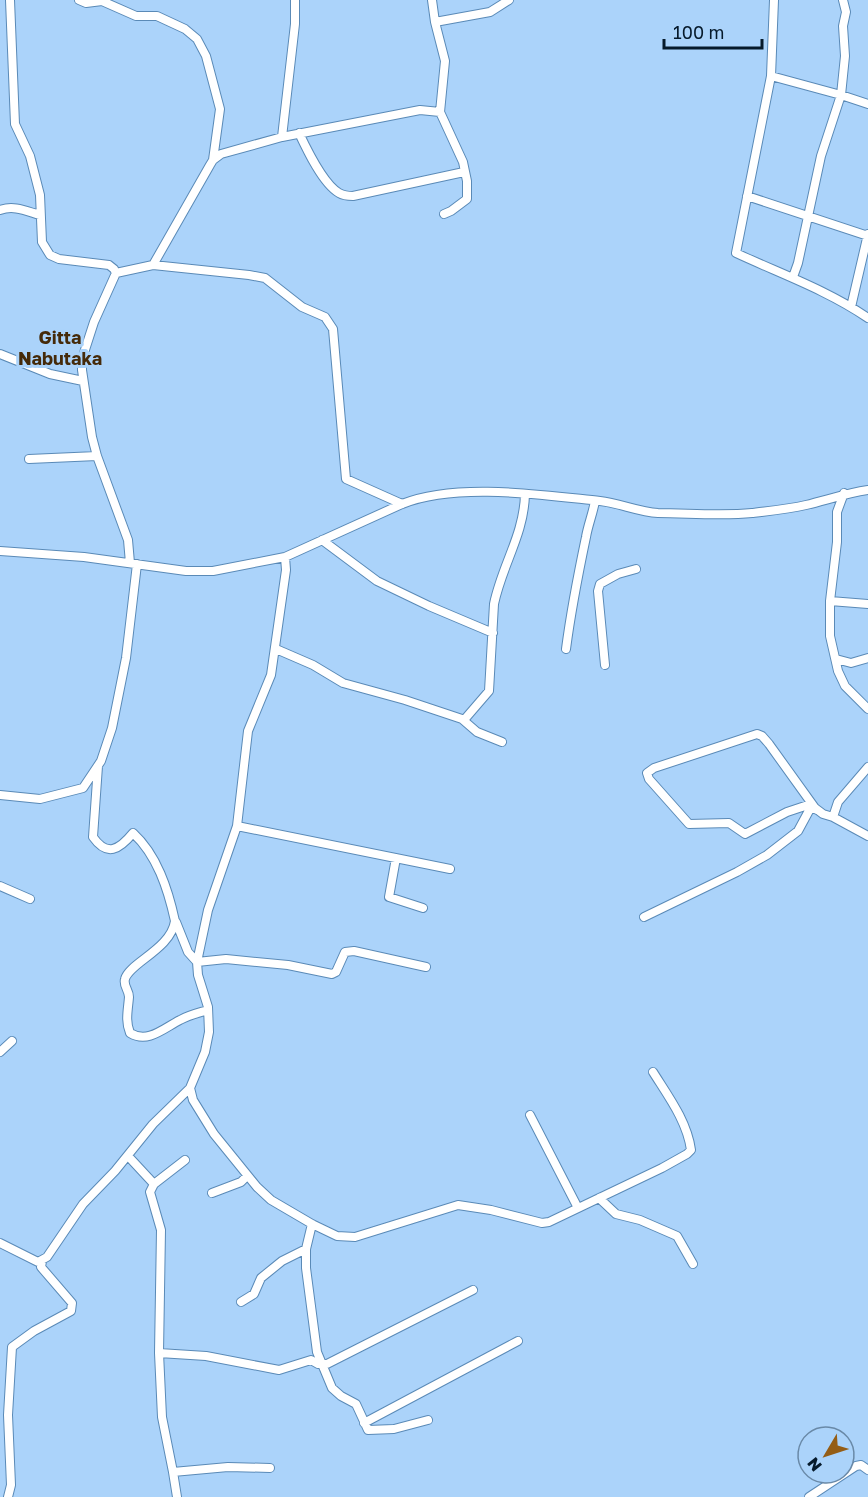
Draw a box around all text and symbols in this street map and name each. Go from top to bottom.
scale bar [664,12,762,50]
text: 100 m [673,21,724,43]
district label: Gitta Nabutaka [18,326,102,369]
north arrow [796,1425,856,1485]
text: N [803,1453,826,1475]

